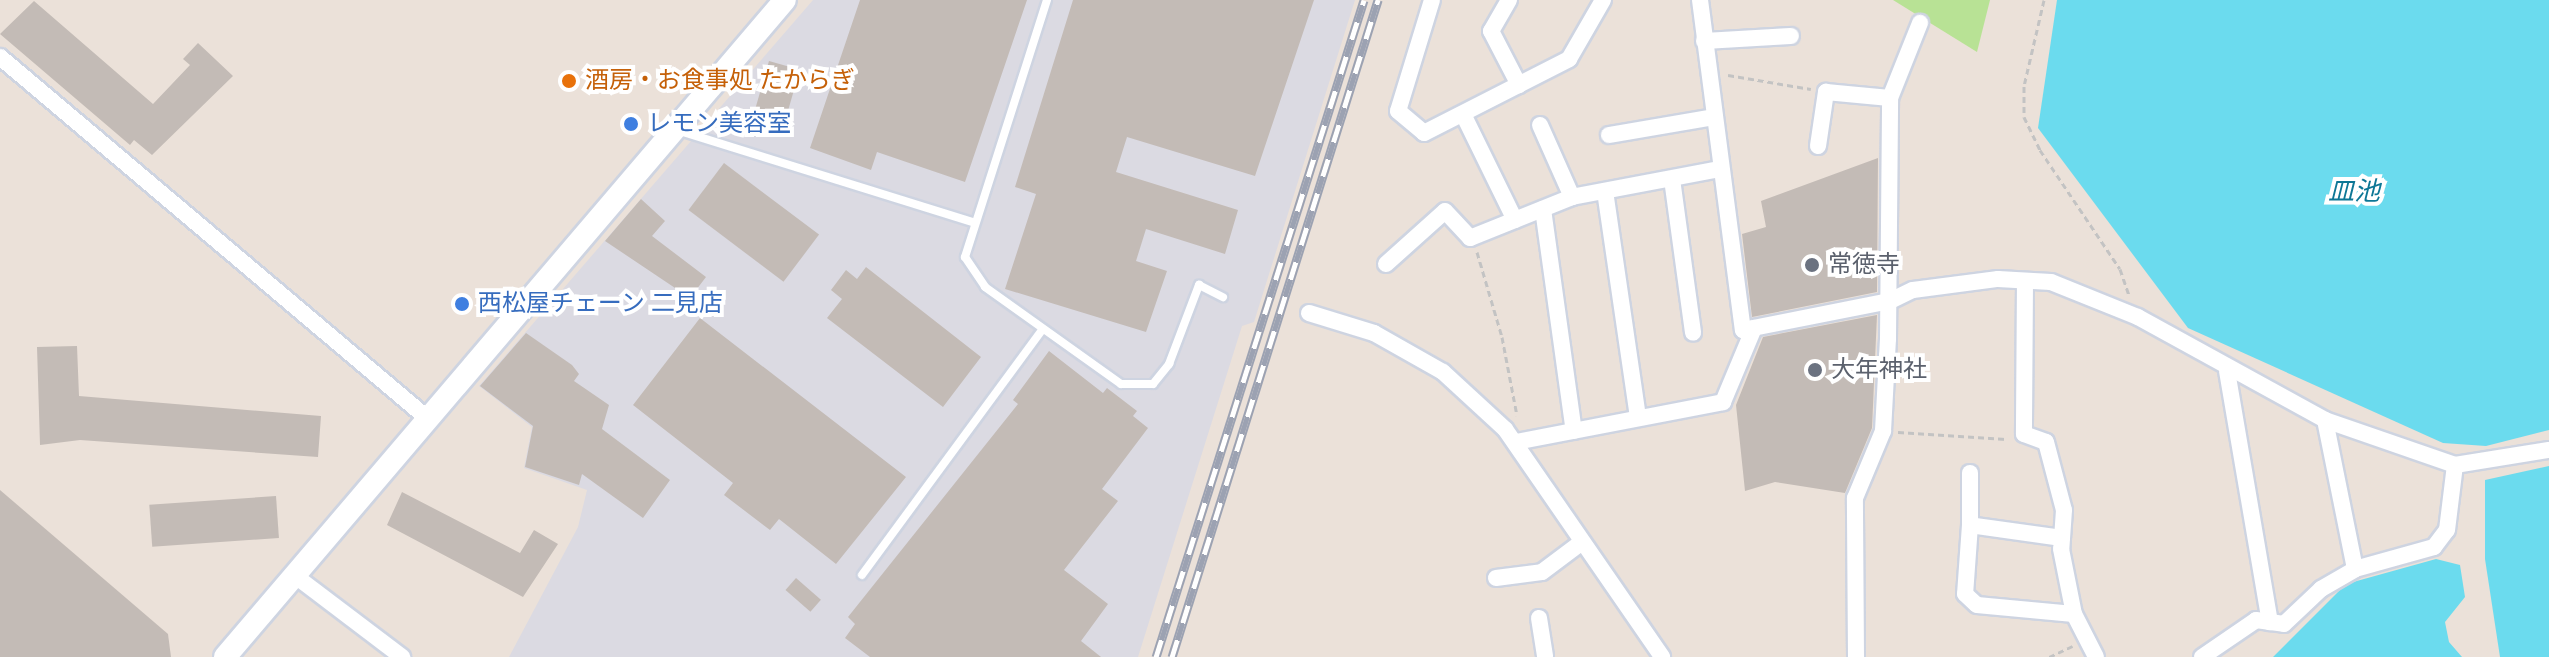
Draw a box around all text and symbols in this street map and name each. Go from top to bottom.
place label: 酒房・お食事処 たからぎ [585,67,855,95]
marker: 酒房・お食事処 たからぎ [560,72,578,90]
place label: レモン美容室 [647,110,791,138]
marker: レモン美容室 [622,115,640,133]
water label: 皿池 [2328,176,2380,208]
place label: 常徳寺 [1828,251,1900,279]
marker: 常徳寺 [1803,256,1821,274]
place label: 西松屋チェーン 二見店 [478,290,724,318]
marker: 西松屋チェーン 二見店 [453,295,471,313]
place label: 大年神社 [1831,356,1927,384]
marker: 大年神社 [1806,361,1824,379]

